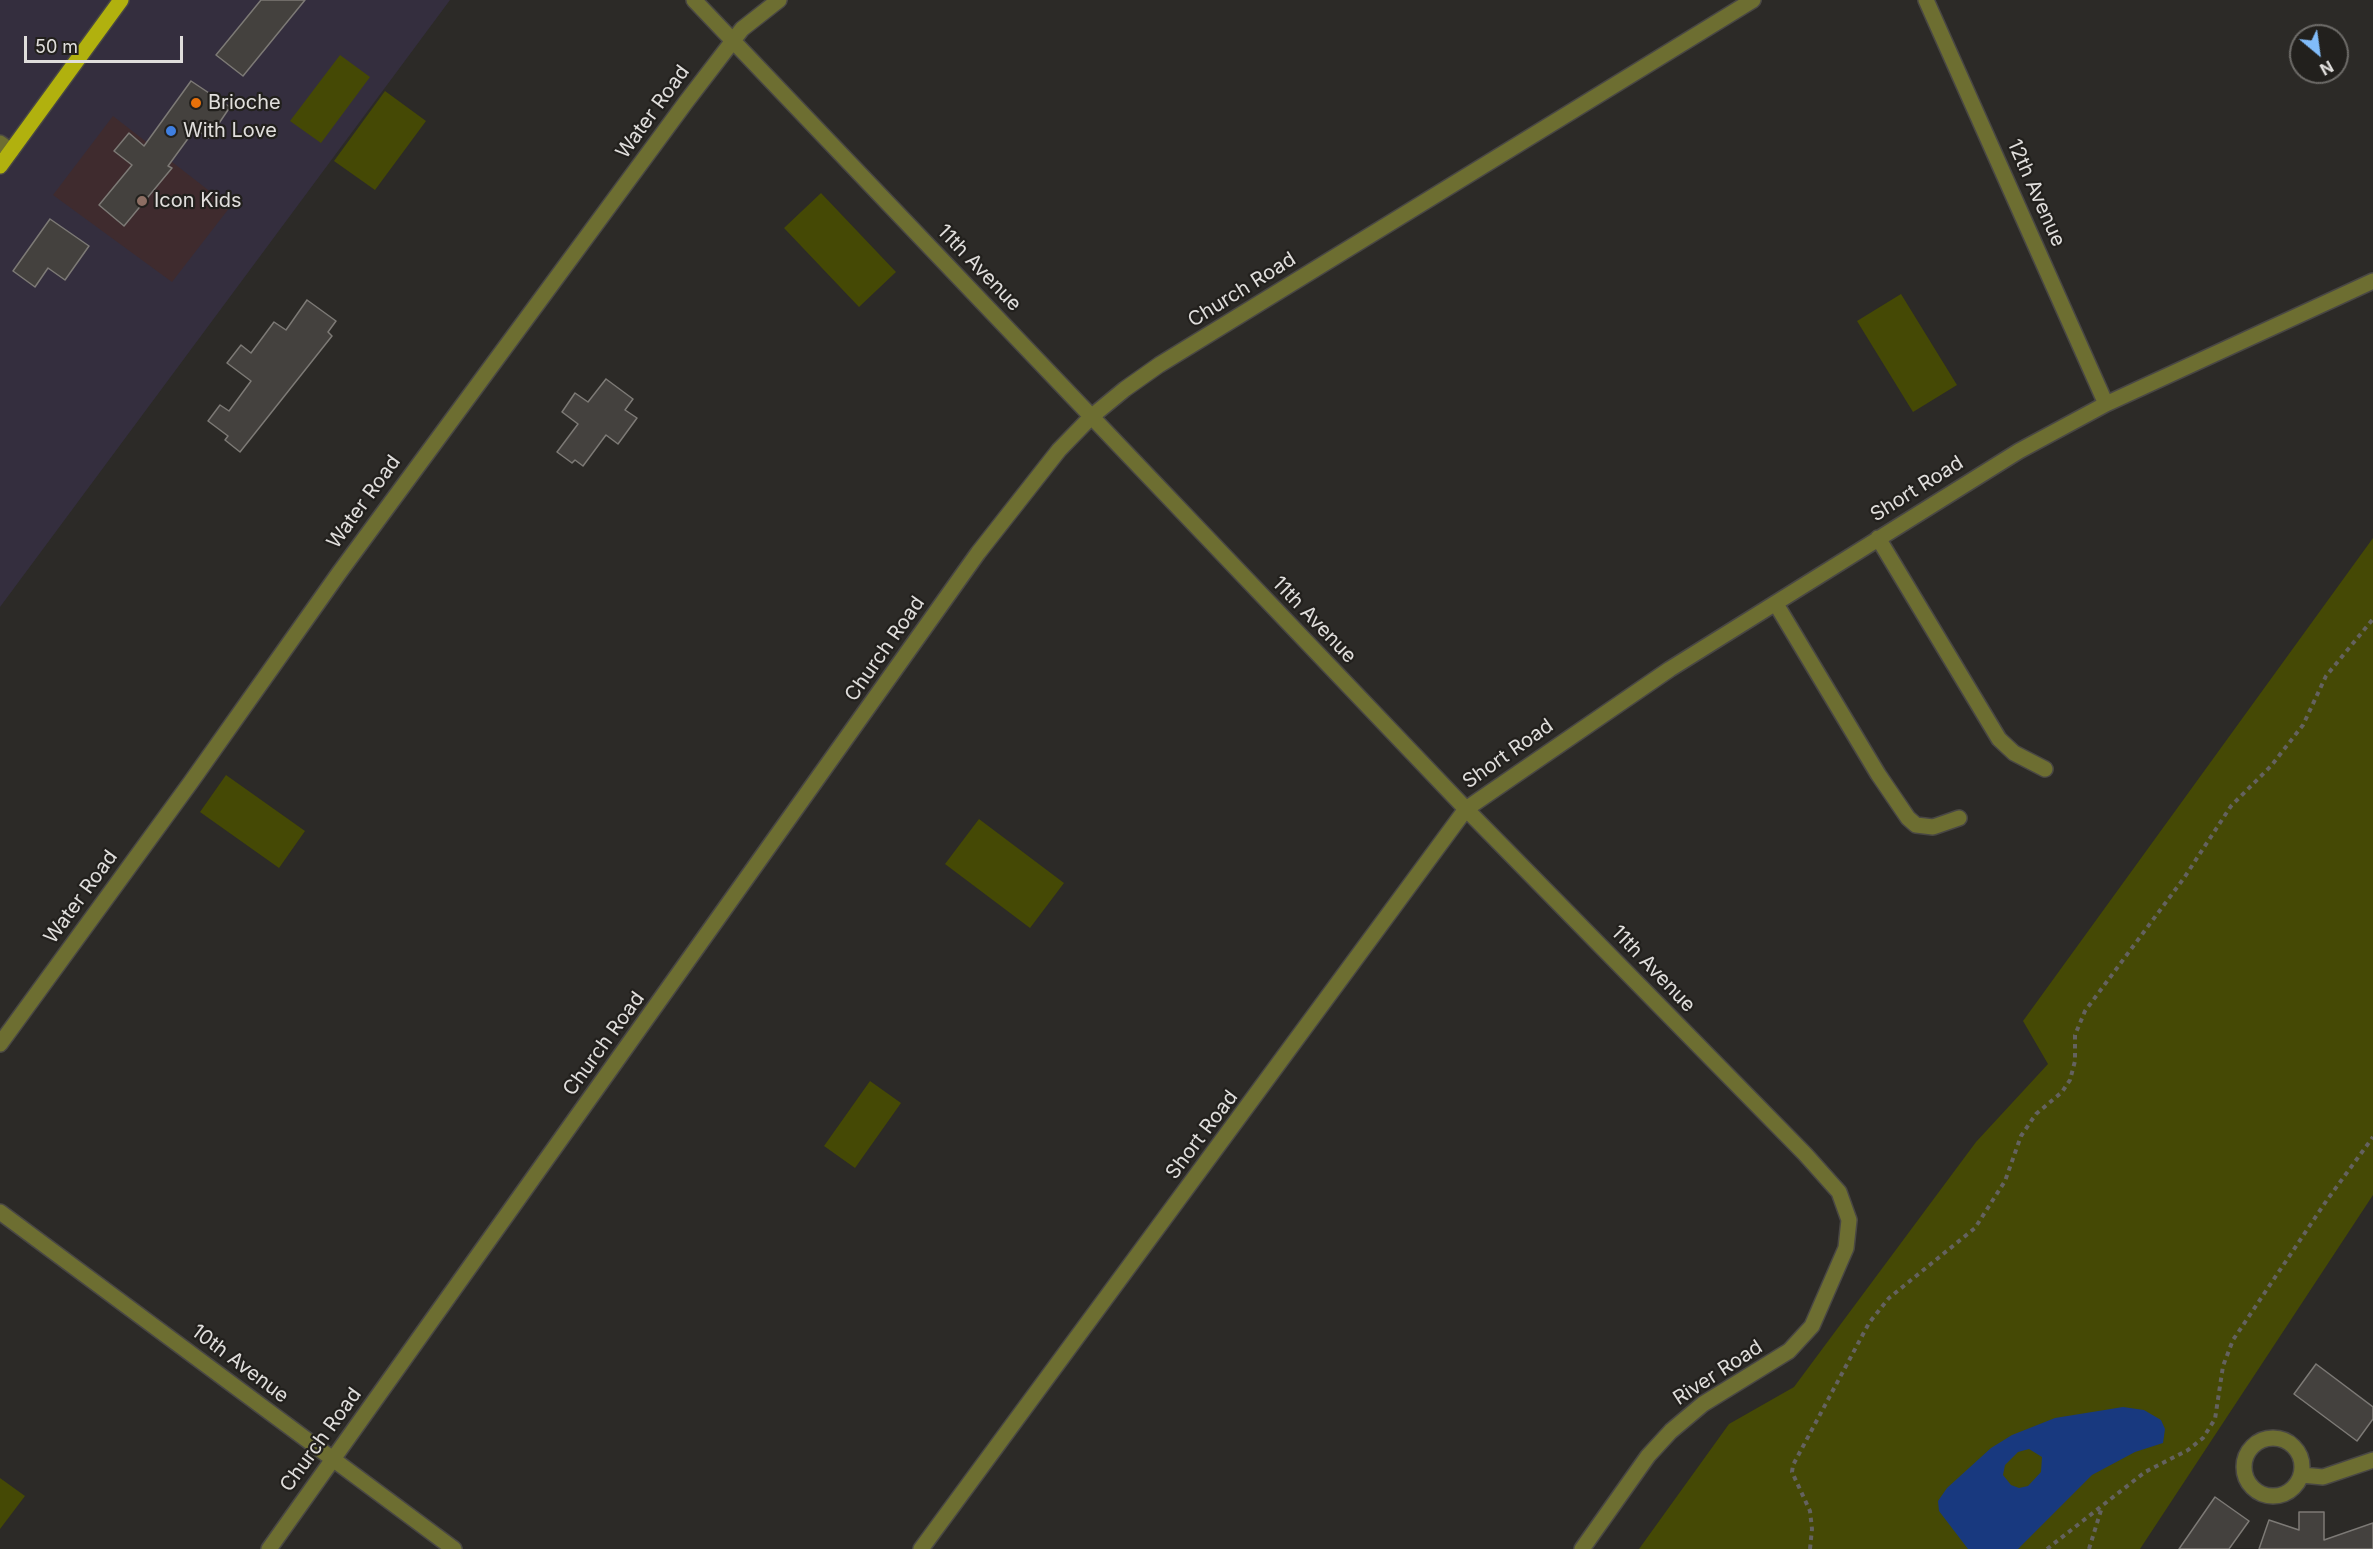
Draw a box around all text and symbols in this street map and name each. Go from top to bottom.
scale bar [27,24,186,62]
north arrow [2289,24,2349,84]
text: 50 m [35,36,78,57]
text: N [2317,56,2337,80]
street label: Water Road [611,61,695,163]
place label: Brioche [208,91,281,115]
marker: Brioche [189,96,203,110]
place label: With Love [183,119,277,143]
marker: With Love [164,124,178,138]
street label: 12th Avenue [2002,136,2070,250]
place label: Icon Kids [154,189,242,213]
marker: Icon Kids [135,194,149,208]
street label: 11th Avenue [932,220,1026,316]
street label: Church Road [1184,247,1300,333]
street label: Water Road [322,451,406,553]
street label: Short Road [1866,451,1968,527]
street label: 11th Avenue [1267,572,1361,668]
street label: Church Road [840,592,930,706]
street label: Short Road [1458,714,1558,794]
street label: Water Road [39,846,123,948]
street label: 11th Avenue [1606,921,1700,1017]
street label: Church Road [558,987,650,1101]
street label: Short Road [1161,1086,1243,1184]
street label: 10th Avenue [187,1320,293,1408]
street label: River Road [1669,1335,1767,1411]
street label: Church Road [275,1383,367,1497]

